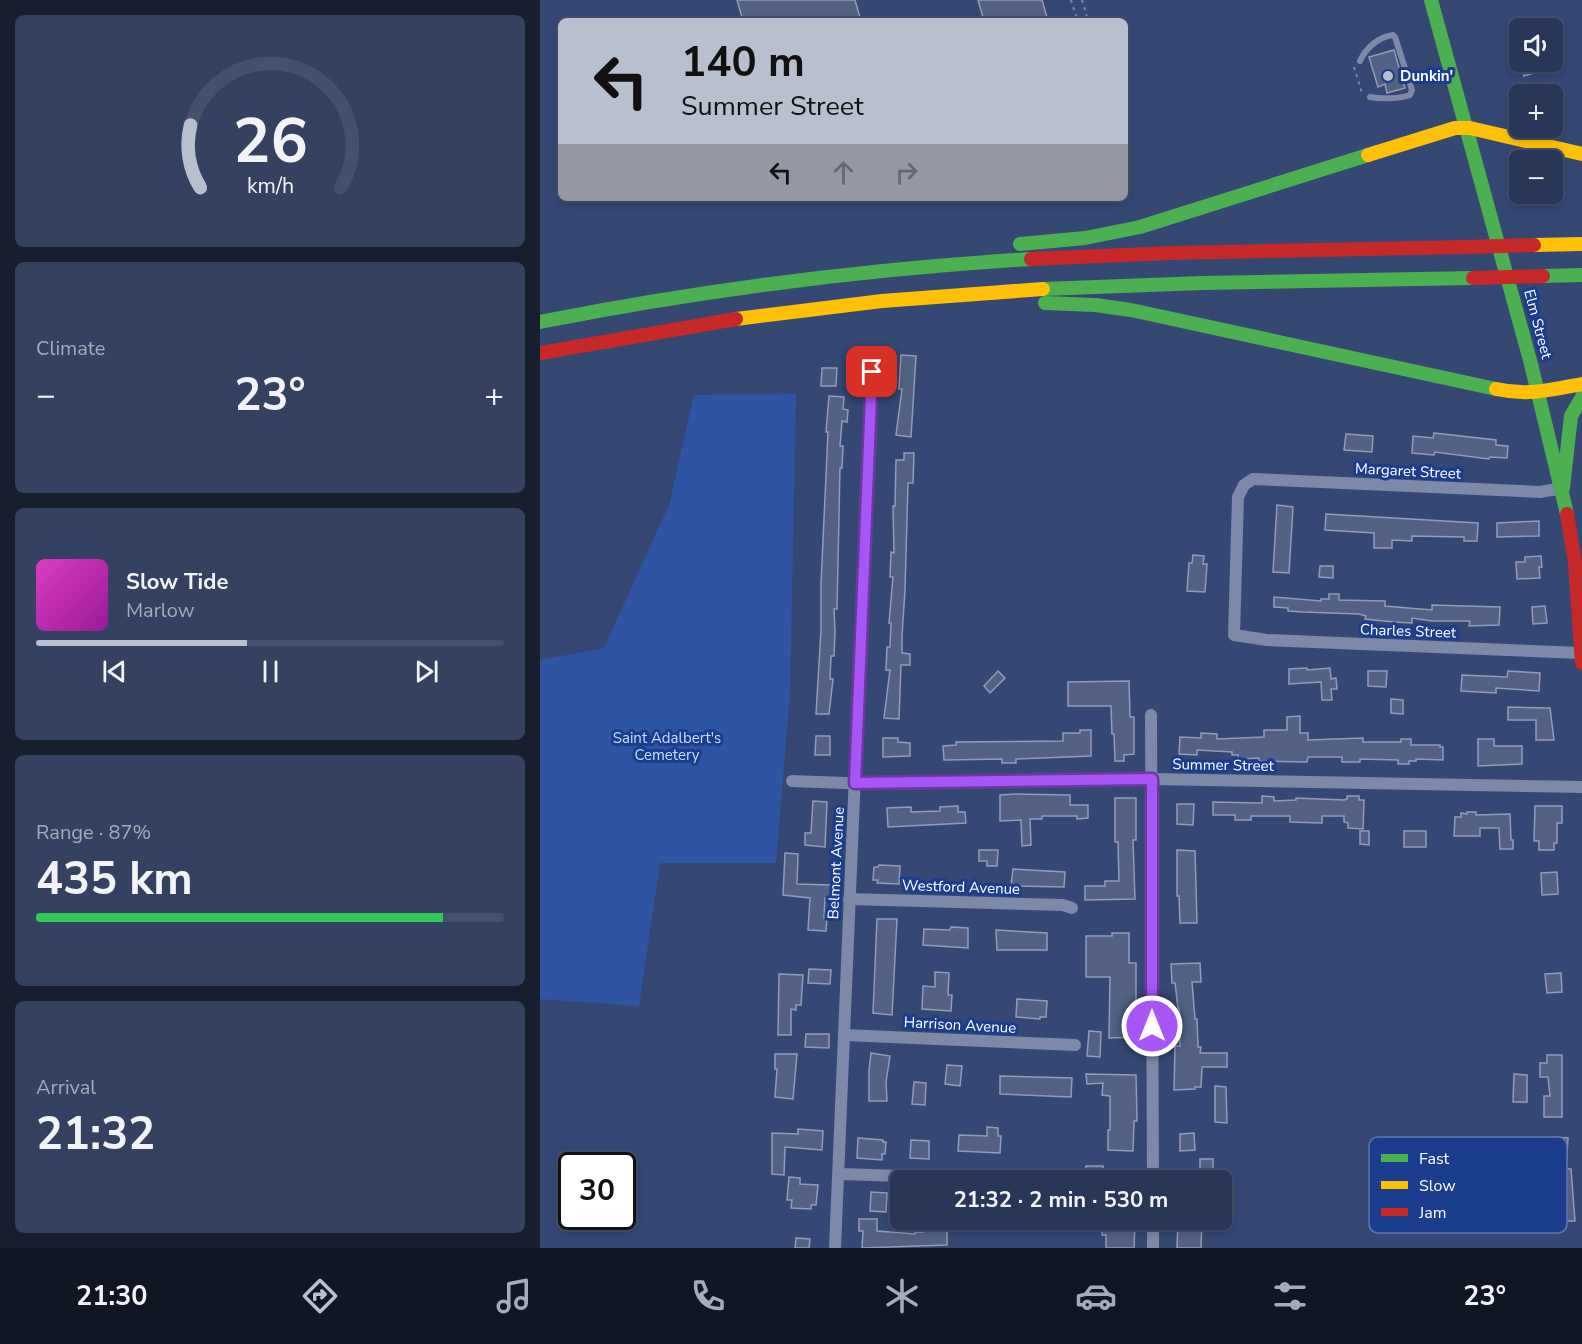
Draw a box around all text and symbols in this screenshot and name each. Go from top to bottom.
map controls [1509,18,1563,204]
button: sound [1509,18,1563,72]
text: 140 m [681,34,805,91]
icon: left [582,42,660,120]
place label: Dunkin' [1400,66,1453,86]
marker: Dunkin' [1381,69,1395,83]
button: + [1509,84,1563,138]
text: Summer Street [681,88,864,125]
text: 26 [233,99,307,184]
button: − [1509,150,1563,204]
icon: left [764,156,797,189]
icon: ahead [827,156,860,189]
icon: right [890,156,923,189]
text: km/h [246,171,294,201]
street label: Elm Street [1519,287,1557,362]
text: Climate [36,335,105,362]
pin [846,346,897,397]
icon: arrive [855,355,888,388]
text: 23° [234,365,306,426]
text: − [36,373,56,418]
text: + [484,373,504,418]
street label: Margaret Street [1355,458,1462,484]
text: Slow Tide [126,567,228,597]
text: Marlow [126,597,194,624]
street label: Charles Street [1360,619,1457,643]
icon: previous [98,655,131,688]
icon: pause [254,655,287,688]
icon: next [410,655,443,688]
park label: Saint Adalbert's Cemetery [613,728,721,765]
street label: Summer Street [1172,754,1275,776]
street label: Belmont Avenue [823,806,849,920]
text: Range · 87% [36,819,151,846]
text: 435 km [36,849,193,910]
street label: Westford Avenue [902,875,1020,899]
position arrow [1120,994,1184,1058]
street label: Harrison Avenue [903,1012,1017,1038]
text: Arrival [36,1074,96,1101]
text: 21:32 [36,1104,155,1165]
legend [1369,1137,1567,1233]
text: Fast [1419,1148,1450,1170]
speed limit sign: 30 [558,1152,636,1230]
text: Slow [1419,1175,1456,1197]
text: 21:32 · 2 min · 530 m [954,1185,1168,1215]
text: Jam [1418,1202,1446,1224]
icon: directions [299,1275,341,1317]
icon: music [493,1275,535,1317]
icon: phone [687,1275,729,1317]
icon: climate [881,1275,923,1317]
icon: car [1075,1275,1117,1317]
icon: filters [1269,1275,1311,1317]
text: 21:30 [76,1278,147,1315]
text: 23° [1463,1278,1506,1315]

